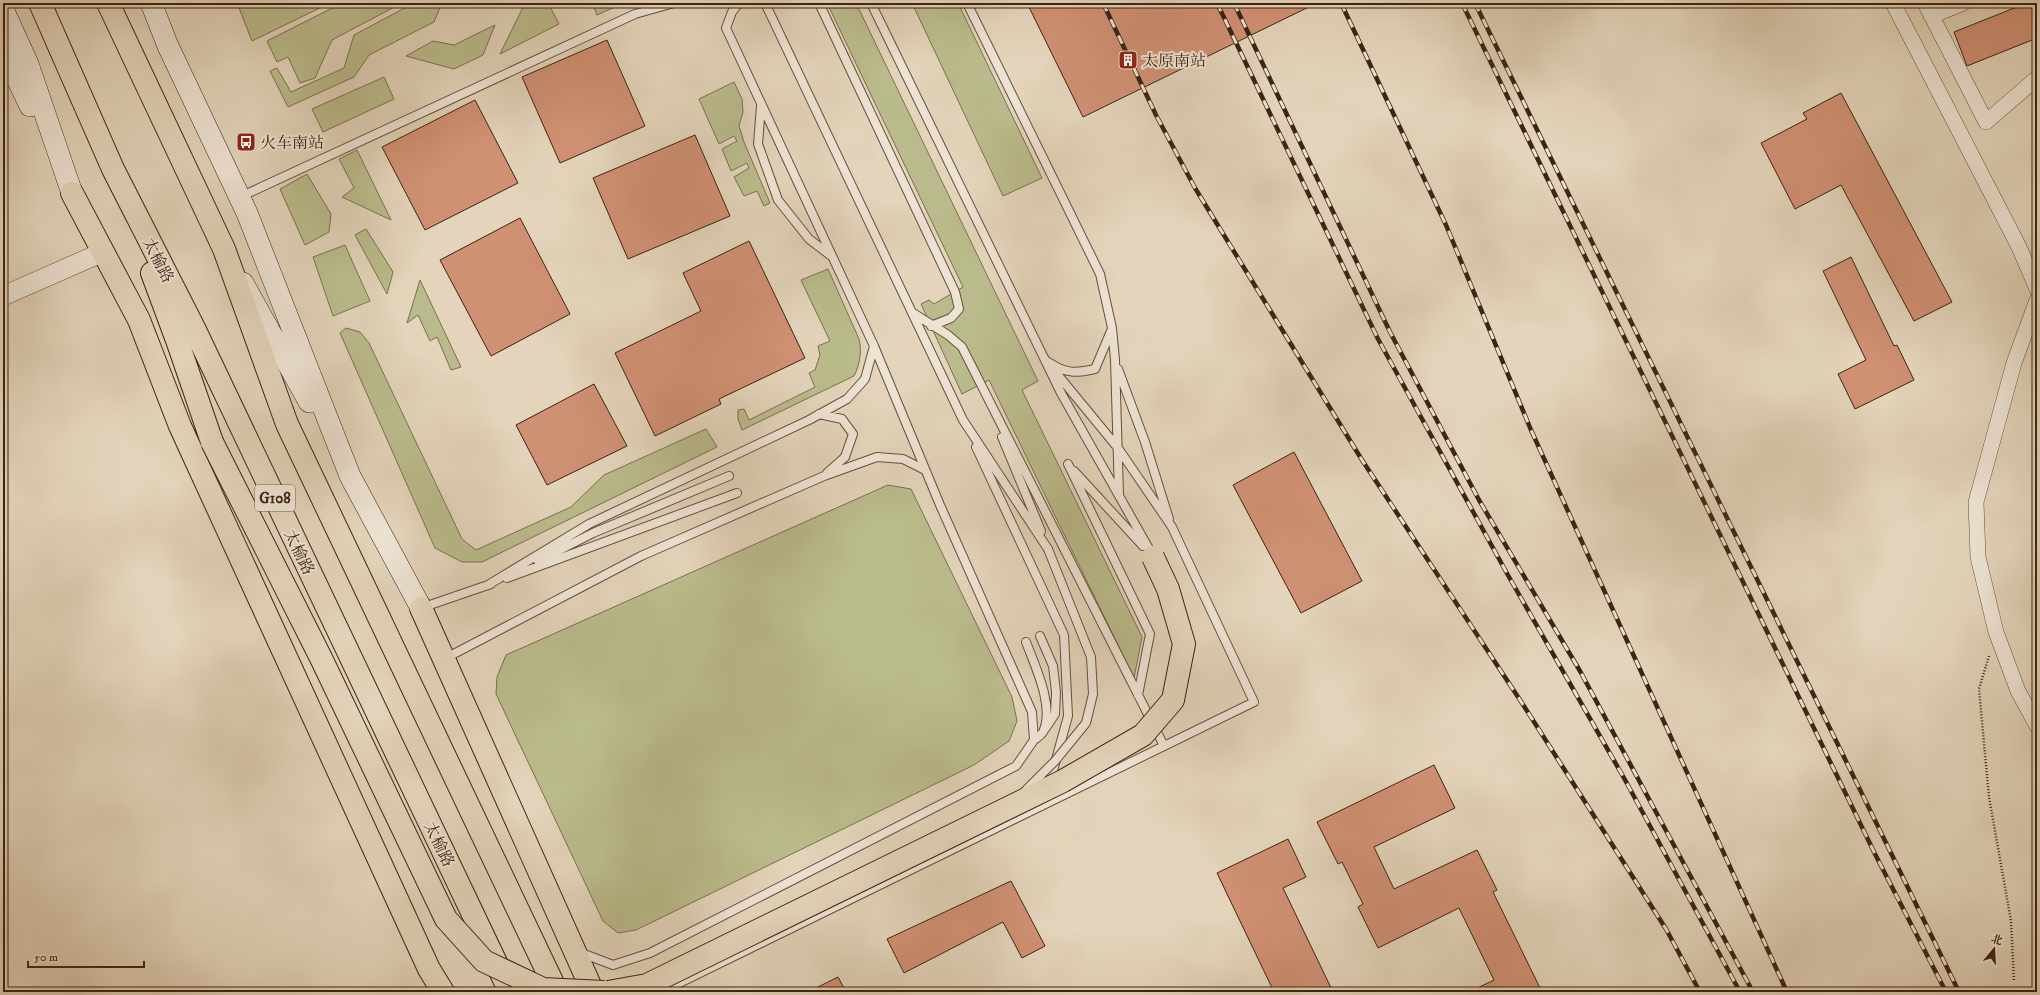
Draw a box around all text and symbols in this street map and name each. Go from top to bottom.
building icon: 太原南站 [1117,49,1139,71]
place label: 太原南站 [1142,51,1206,71]
bus stop icon: 火车南站 [235,131,257,153]
place label: 火车南站 [260,133,324,153]
street label: 太榆路 [138,235,178,286]
road number: G108 [255,485,295,511]
street label: 太榆路 [280,526,319,578]
street label: 太榆路 [420,818,459,870]
north arrow [1974,929,2014,969]
text: 北 [1989,932,2004,949]
scale bar [28,943,144,969]
text: 50 m [34,950,58,965]

